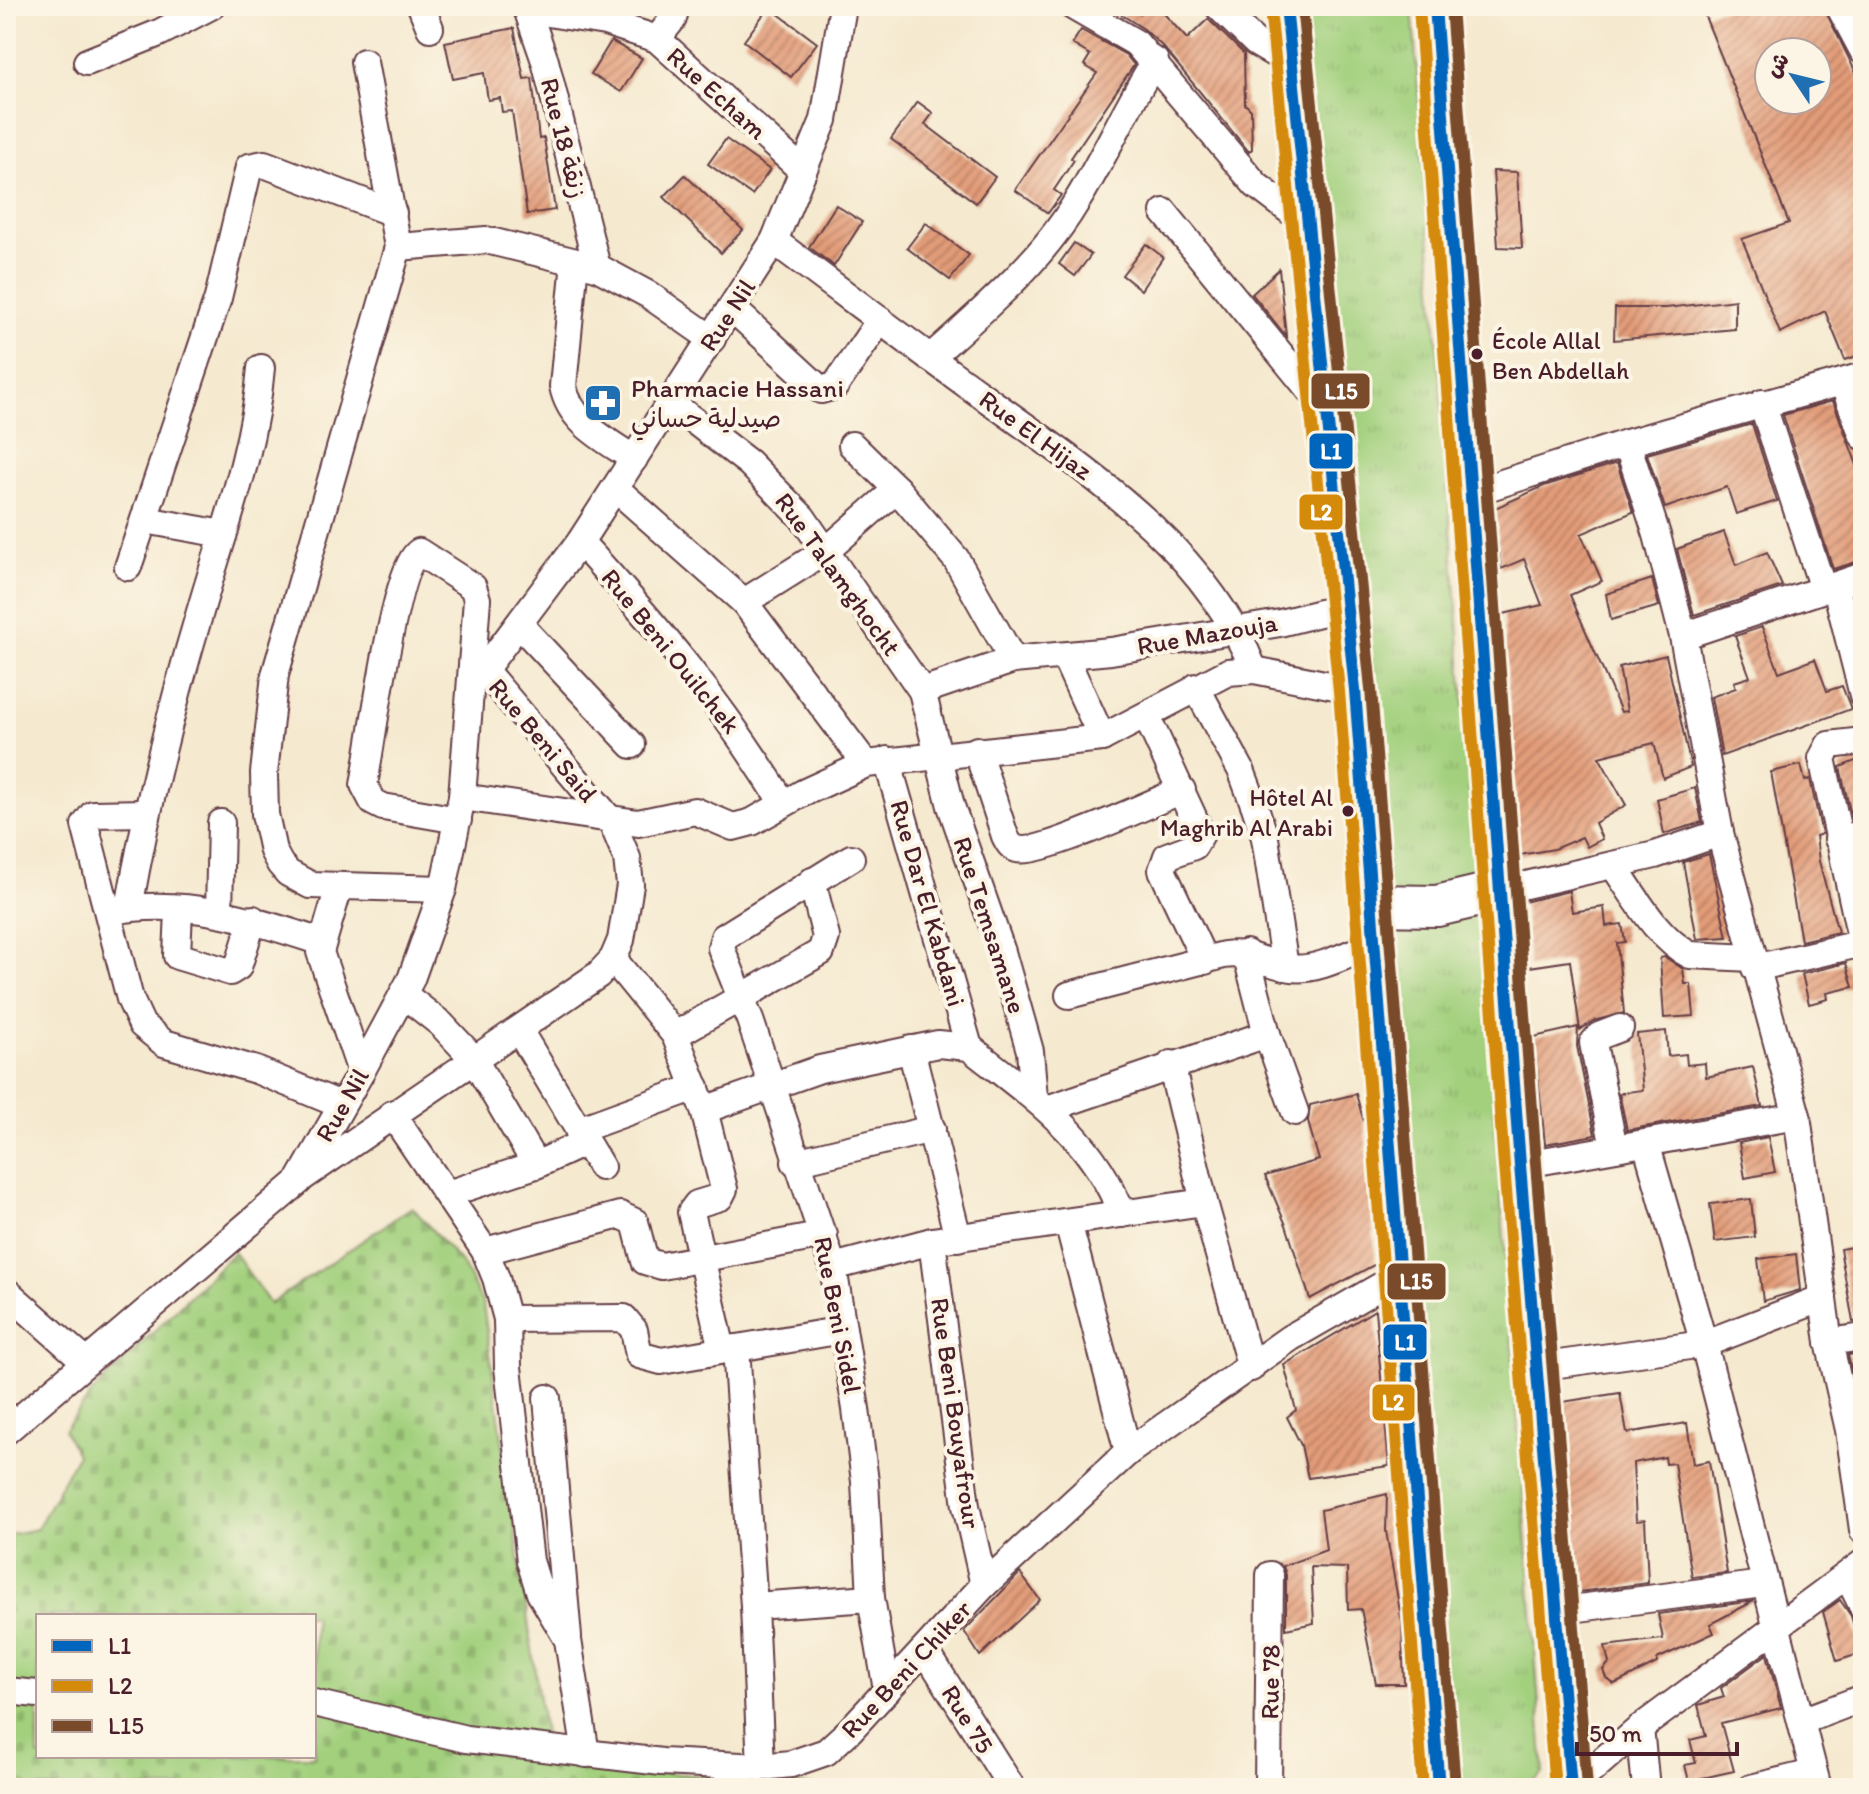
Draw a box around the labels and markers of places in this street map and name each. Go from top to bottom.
place label: École Allal Ben Abdellah [1492,326,1629,385]
marker: École Allal Ben Abdellah [1469,346,1485,362]
place label: Pharmacie Hassani صيدلية حساني [631,372,844,441]
pharmacy icon: Pharmacie Hassani صيدلية حساني [582,382,624,424]
place label: Hôtel Al Maghrib Al Arabi [1160,783,1333,842]
marker: Hôtel Al Maghrib Al Arabi [1340,803,1356,819]

